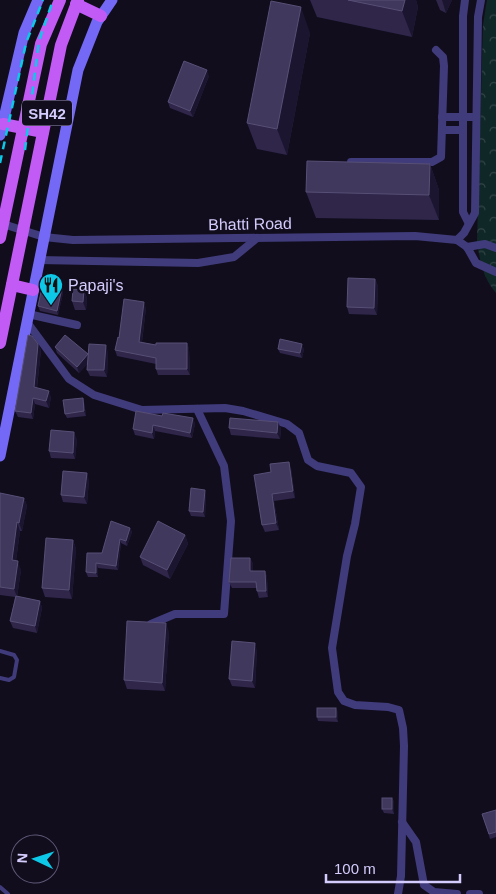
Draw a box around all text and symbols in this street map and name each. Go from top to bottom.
road number: SH42 [22,100,72,126]
street label: Bhatti Road [208,215,292,233]
restaurant icon: Papaji's [38,272,64,306]
place label: Papaji's [68,277,124,294]
north arrow [10,834,60,884]
text: N [14,852,30,864]
scale bar [326,852,460,884]
text: 100 m [334,860,376,877]

